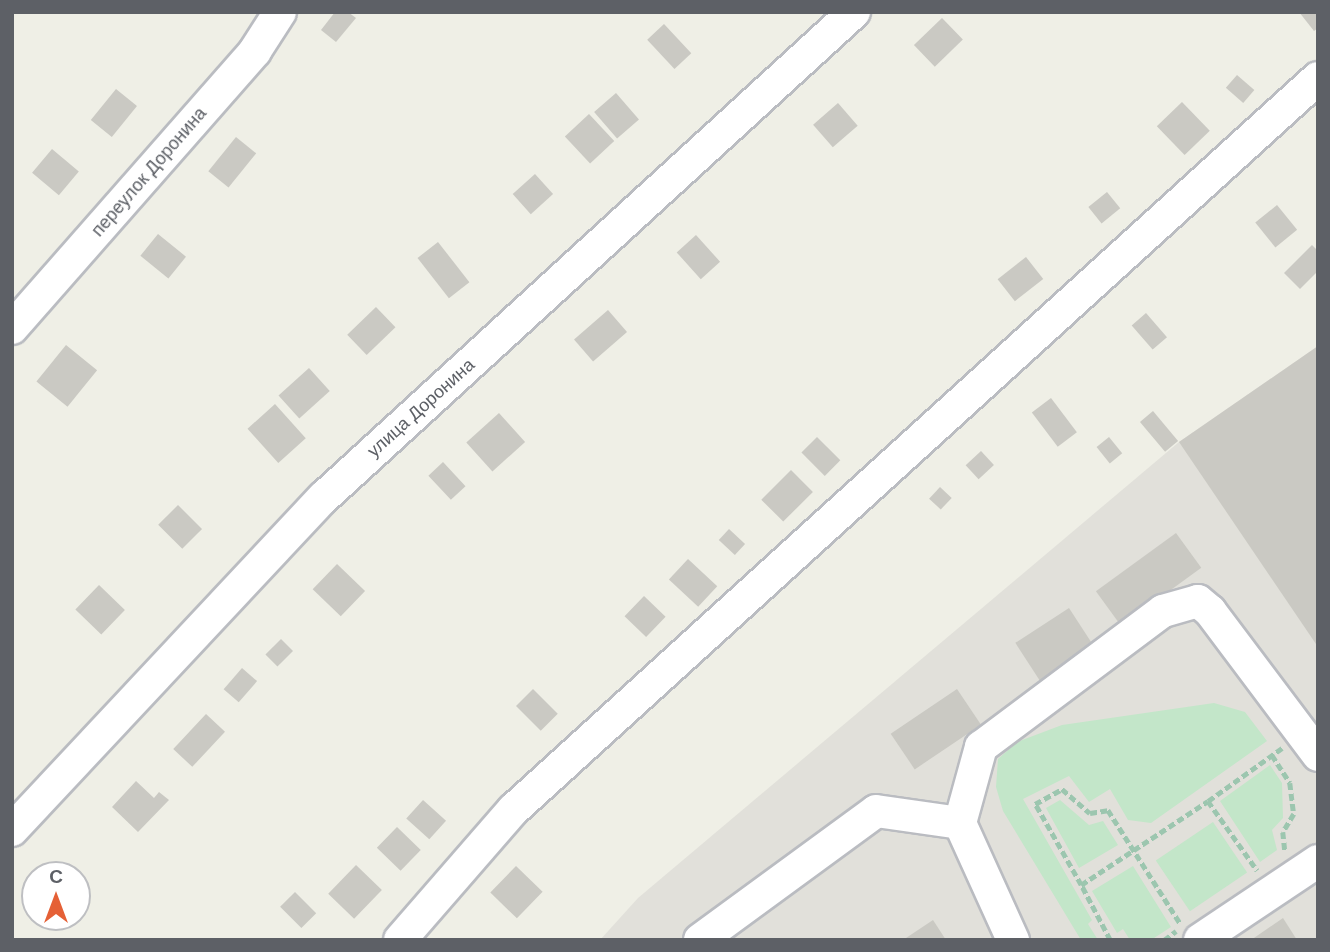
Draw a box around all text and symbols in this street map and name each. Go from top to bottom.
street label: переулок Доронина [87,103,211,241]
street label: улица Доронина [363,354,479,462]
north arrow [21,861,91,931]
text: С [49,866,63,887]

